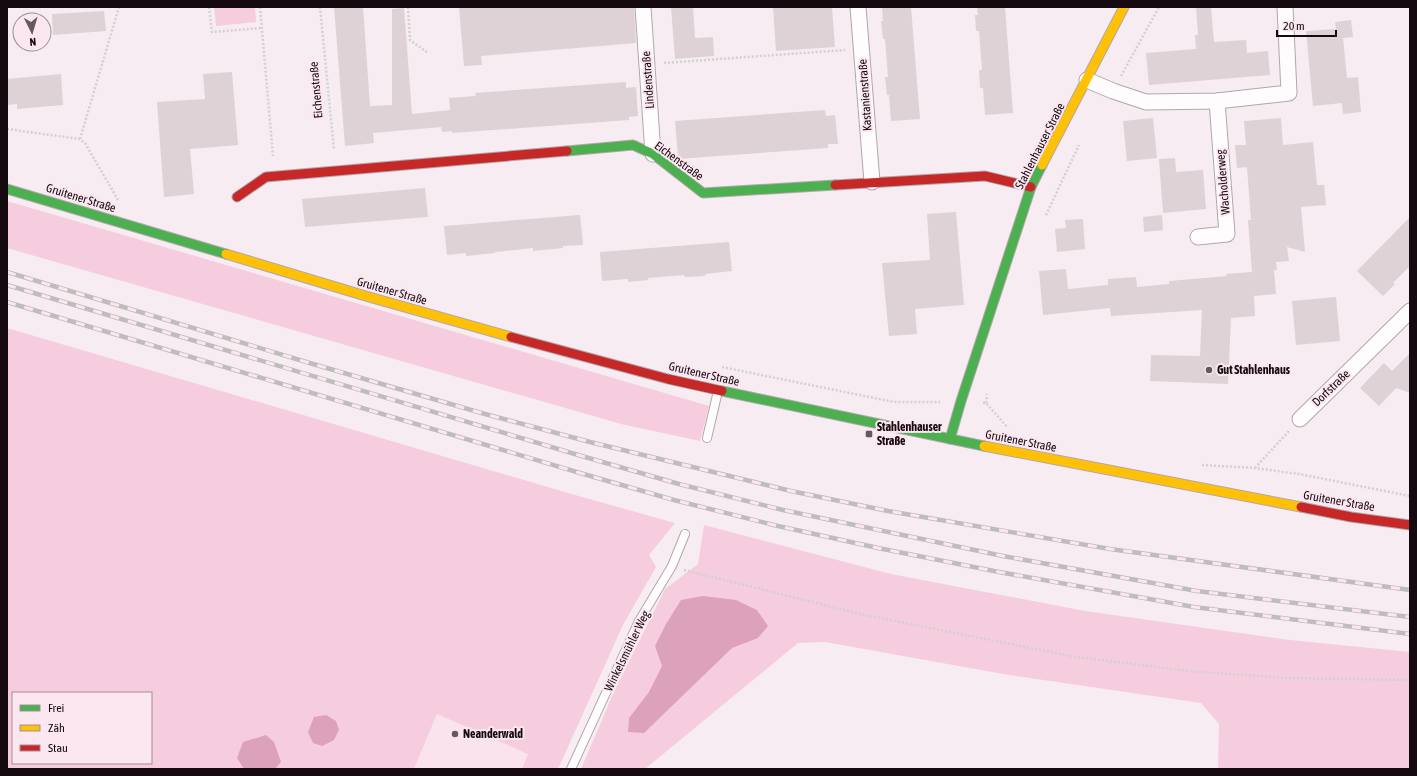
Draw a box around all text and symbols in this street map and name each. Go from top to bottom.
north arrow [12,12,52,52]
scale bar [1277,12,1336,38]
text: 20 m [1283,19,1305,33]
text: N [29,36,37,48]
street label: Lindenstraße [639,51,657,109]
street label: Kastanienstraße [856,59,874,131]
street label: Eichenstraße [307,61,325,119]
street label: Stahlenhauser Straße [1012,101,1068,191]
street label: Eichenstraße [652,139,706,183]
street label: Wacholderweg [1213,148,1233,215]
street label: Gruitener Straße [44,181,118,215]
street label: Gruitener Straße [355,274,429,308]
street label: Gruitener Straße [667,359,741,389]
place label: Gut Stahlenhaus [1217,363,1291,377]
marker: Gut Stahlenhaus [1204,365,1214,375]
street label: Dorfstraße [1309,367,1353,409]
place label: Stahlenhauser Straße [877,420,942,448]
street label: Gruitener Straße [984,427,1058,455]
marker: Stahlenhauser Straße [864,429,874,439]
street label: Gruitener Straße [1302,488,1376,514]
street label: Winkelsmühler Weg [601,608,653,694]
legend [12,692,152,764]
text: Frei [48,701,64,715]
text: Zäh [48,721,65,735]
place label: Neanderwald [463,727,523,741]
marker: Neanderwald [450,729,460,739]
text: Stau [48,741,68,755]

